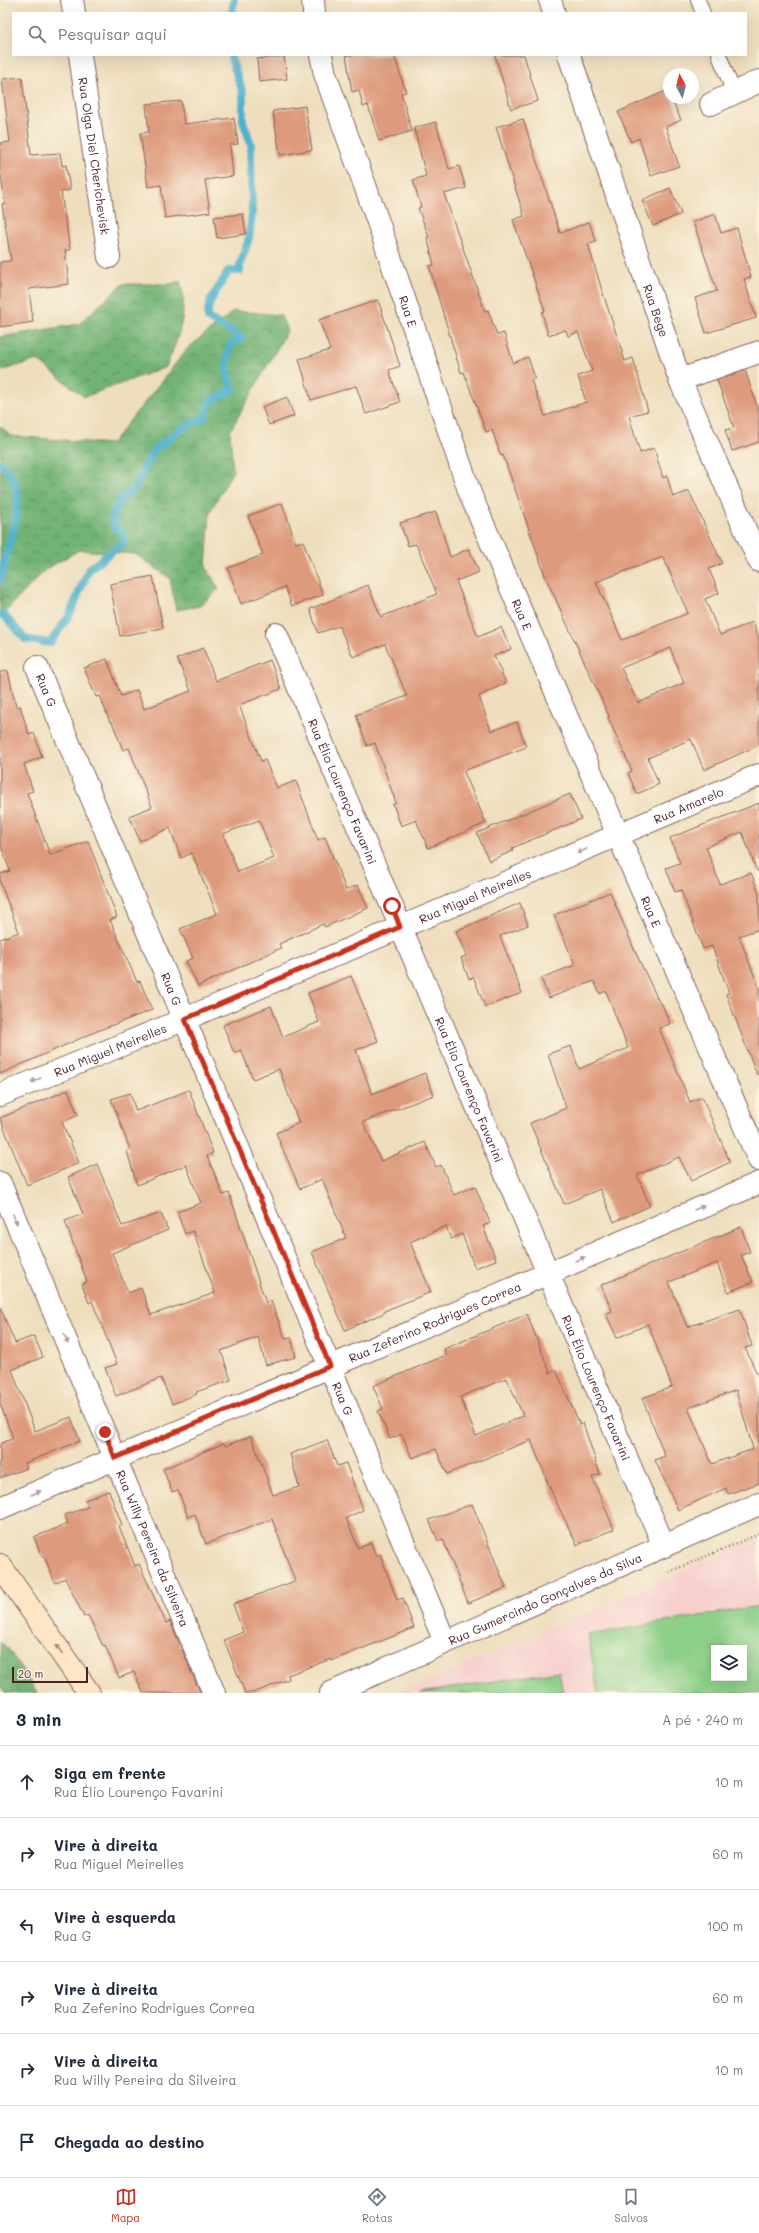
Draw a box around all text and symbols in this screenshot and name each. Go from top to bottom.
search box [12,12,747,56]
icon: search [26,23,48,45]
text: Pesquisar aqui [58,24,167,44]
north arrow [663,68,699,104]
street label: Rua Olga Diel Cherichevisk [75,76,114,236]
street label: Rua Bege [640,282,673,339]
street label: Rua E [396,293,421,329]
street label: Rua E [509,596,536,633]
street label: Rua G [33,671,61,709]
street label: Rua Élio Lourenço Favarini [305,716,381,866]
street label: Rua Amarelo [651,783,726,827]
one-way arrow [576,848,588,854]
street label: Rua Miguel Meirelles [416,865,533,927]
street label: Rua E [637,894,665,930]
route start [383,897,401,915]
street label: Rua G [158,970,186,1008]
street label: Rua Élio Lourenço Favarini [432,1014,508,1165]
street label: Rua Miguel Meirelles [51,1019,169,1080]
one-way arrow [31,1077,42,1083]
one-way arrow [694,1205,705,1211]
one-way arrow [12,1213,18,1225]
one-way arrow [574,1256,586,1262]
street label: Rua Zeferino Rodrigues Correa [346,1278,523,1366]
street label: Rua Élio Lourenço Favarini [559,1313,635,1463]
one-way arrow [63,1333,69,1345]
street label: Rua G [329,1380,357,1418]
route end [96,1423,114,1441]
street label: Rua Willy Pereira da Silveira [113,1467,193,1629]
one-way arrow [30,1489,42,1495]
street label: Rua Gumercindo Gonçalves da Silva [446,1549,644,1648]
one-way arrow [55,1644,63,1655]
map controls [711,1645,747,1681]
button: layers [711,1645,747,1681]
scale bar [12,1665,88,1684]
text: 20 m [18,1666,43,1681]
text: 3 min [16,1708,61,1730]
text: A pé · 240 m [662,1711,743,1728]
text: Siga em frente [54,1763,166,1783]
icon: ahead [16,1771,38,1793]
text: 10 m [715,1773,743,1790]
text: Rua Élio Lourenço Favarini [54,1783,223,1800]
text: Vire à direita [54,1835,158,1855]
icon: right [16,1843,38,1865]
text: 60 m [713,1845,743,1862]
text: Rua Miguel Meirelles [54,1855,184,1872]
text: Vire à esquerda [54,1907,176,1927]
icon: left [16,1915,38,1937]
text: 100 m [707,1917,743,1934]
text: Rua G [54,1927,91,1944]
text: Vire à direita [54,1979,158,1999]
icon: right [16,1987,38,2009]
text: 60 m [713,1989,743,2006]
text: Rua Zeferino Rodrigues Correa [54,1999,255,2016]
text: Vire à direita [54,2051,158,2071]
icon: right [16,2059,38,2081]
text: 10 m [715,2061,743,2078]
text: Rua Willy Pereira da Silveira [54,2071,236,2088]
icon: arrive [16,2131,38,2153]
text: Chegada ao destino [54,2132,204,2152]
tab: Mapa [111,2186,140,2225]
tab: Rotas [362,2186,393,2225]
tab: Salvos [615,2186,648,2225]

